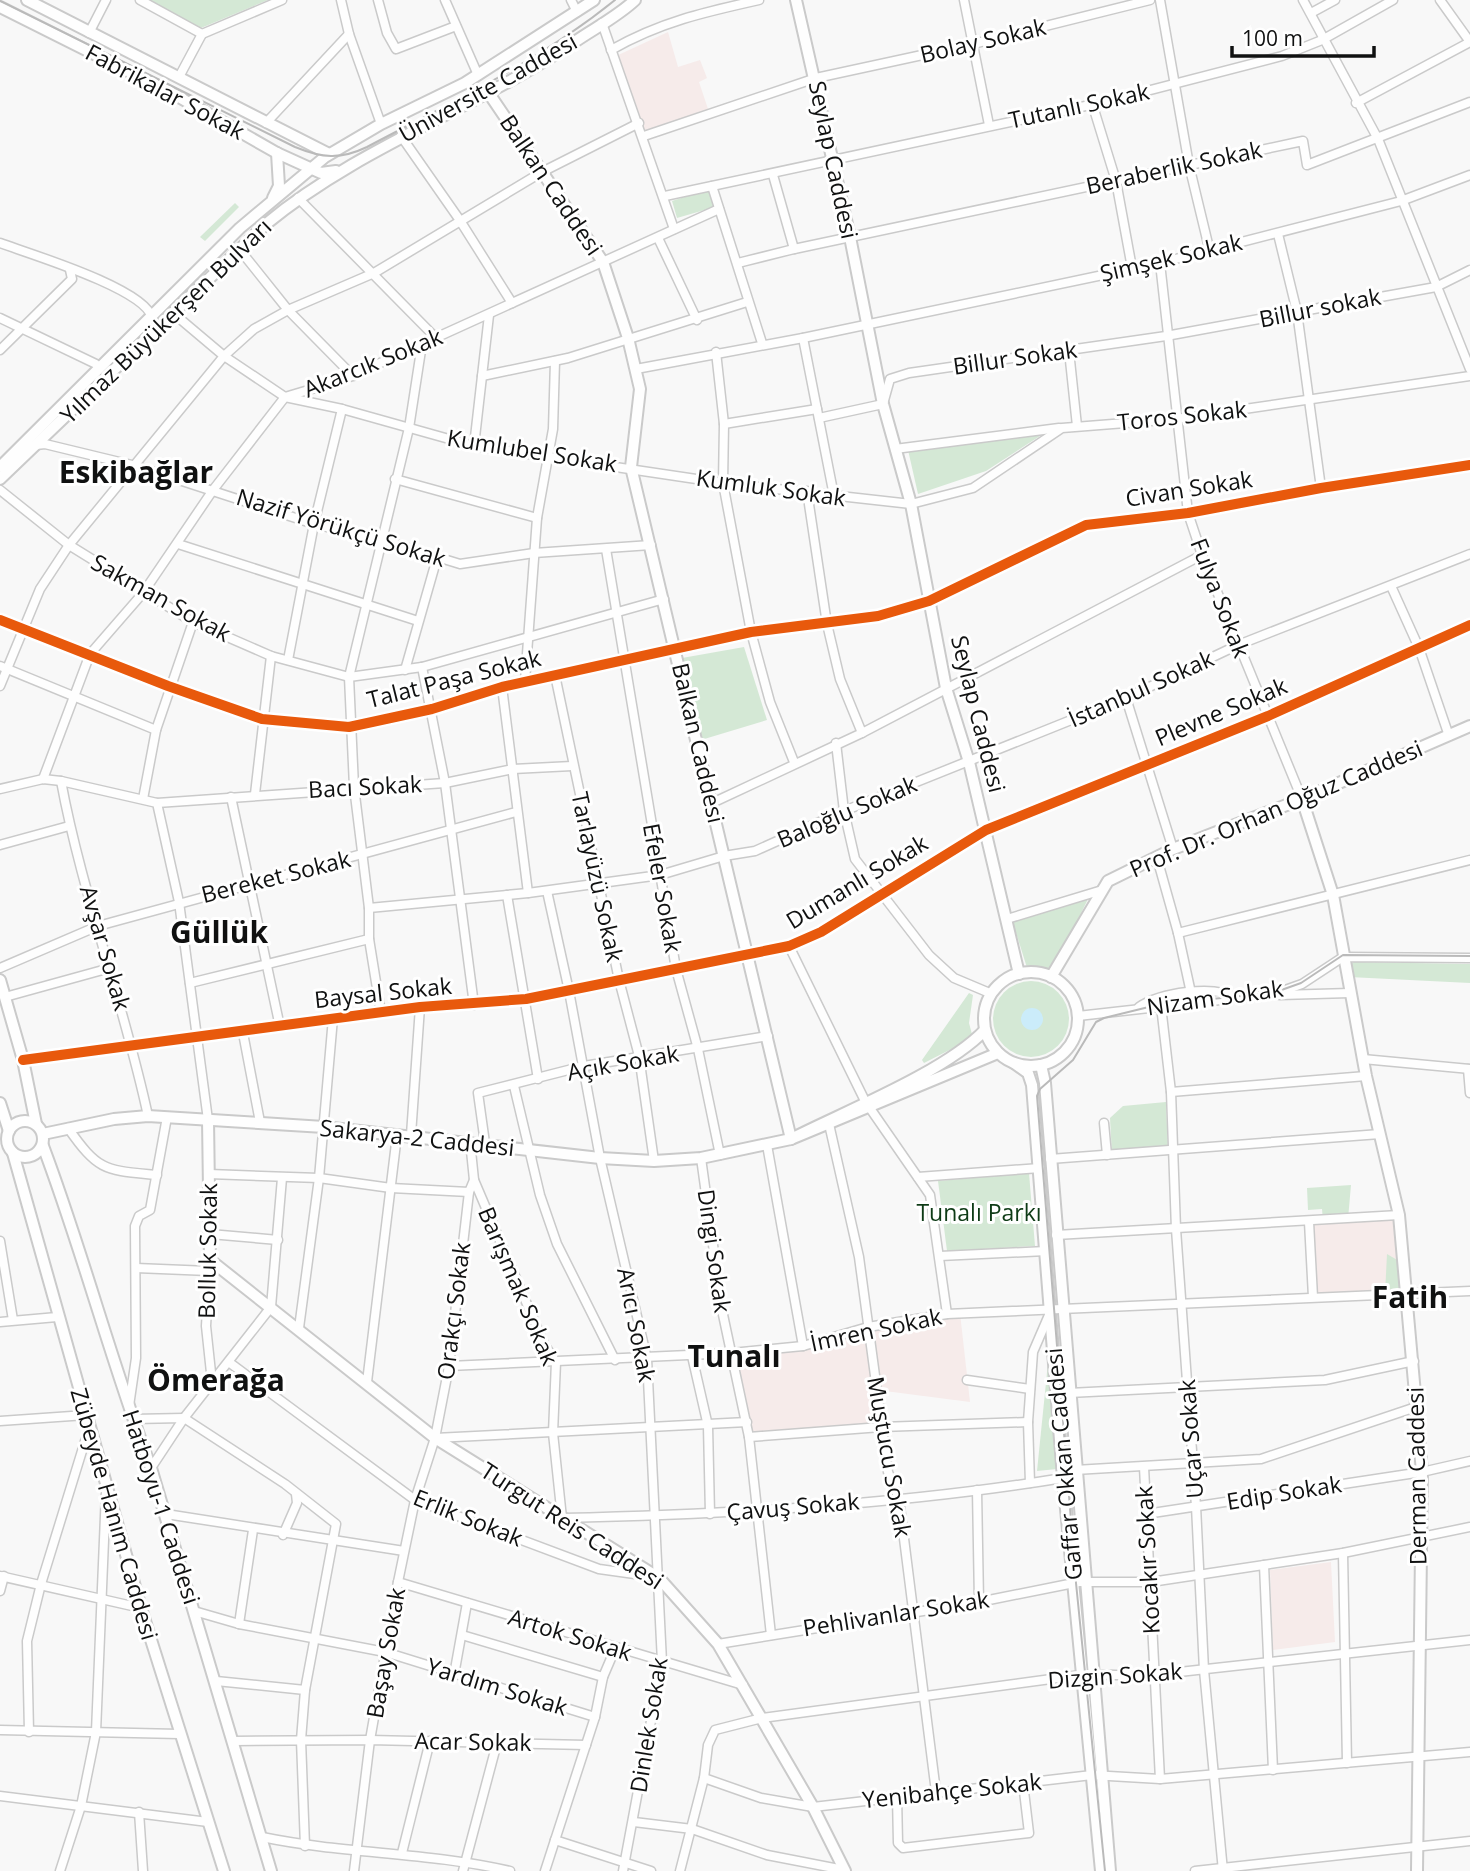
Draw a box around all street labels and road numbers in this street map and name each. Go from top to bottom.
street label: Bolay Sokak [917,10,1049,70]
street label: Üniversite Caddesi [393,25,582,149]
street label: Fabrikalar Sokak [80,36,251,147]
street label: Tutanlı Sokak [1006,75,1152,136]
street label: Seylap Caddesi [802,78,866,242]
street label: Balkan Caddesi [493,108,611,261]
street label: Beraberlik Sokak [1083,133,1265,201]
street label: Yılmaz Büyükerşen Bulvarı [53,211,278,430]
street label: Şimşek Sokak [1097,225,1245,289]
street label: Billur sokak [1256,280,1383,335]
street label: Akarcık Sokak [298,320,447,404]
street label: Billur Sokak [951,332,1079,382]
street label: Toros Sokak [1116,392,1248,438]
street label: Kumlubel Sokak [445,421,619,479]
street label: Kumluk Sokak [694,461,848,513]
street label: Civan Sokak [1123,462,1255,514]
street label: Nazif Yörükçü Sokak [233,480,450,574]
street label: Fulya Sokak [1184,533,1258,662]
street label: Sakman Sokak [86,546,237,649]
street label: Seylap Caddesi [944,632,1014,796]
street label: Talat Paşa Sokak [364,641,544,715]
street label: İstanbul Sokak [1063,642,1218,734]
street label: Balkan Caddesi [665,660,733,826]
street label: Plevne Sokak [1150,669,1291,753]
street label: Prof. Dr. Orhan Oğuz Caddesi [1124,732,1427,884]
street label: Bacı Sokak [307,767,423,805]
street label: Baloğlu Sokak [772,767,921,855]
street label: Tarlayüzü Sokak [564,789,632,965]
street label: Efeler Sokak [636,821,690,955]
street label: Dumanlı Sokak [780,826,933,936]
street label: Bereket Sokak [198,842,354,910]
street label: Avşar Sokak [73,882,139,1014]
street label: Baysal Sokak [313,969,453,1015]
street label: Nizam Sokak [1145,972,1285,1022]
street label: Açık Sokak [564,1036,681,1088]
street label: Sakarya-2 Caddesi [318,1111,516,1163]
street label: Bolluk Sokak [190,1183,224,1319]
street label: Dingi Sokak [690,1187,739,1315]
street label: Barışmak Sokak [471,1201,567,1370]
street label: Orakçı Sokak [429,1240,477,1381]
street label: Arıcı Sokak [610,1265,664,1385]
street label: İmren Sokak [807,1299,944,1359]
street label: Gaffar Okkan Caddesi [1037,1347,1089,1582]
street label: Muştucu Sokak [860,1374,920,1540]
street label: Uçar Sokak [1170,1378,1210,1500]
street label: Zübeyde Hanım Caddesi [64,1384,166,1643]
street label: Derman Caddesi [1398,1387,1434,1565]
street label: Hatboyu-1 Caddesi [115,1405,209,1608]
street label: Turgut Reis Caddesi [475,1454,670,1596]
street label: Edip Sokak [1224,1467,1344,1517]
street label: Erlik Sokak [409,1481,528,1553]
street label: Çavuş Sokak [725,1484,861,1528]
street label: Kocakır Sokak [1127,1485,1167,1635]
street label: Pehlivanlar Sokak [800,1582,991,1644]
street label: Başay Sokak [358,1585,412,1721]
street label: Artok Sokak [505,1600,636,1668]
street label: Yardım Sokak [423,1649,572,1723]
street label: Dizgin Sokak [1046,1654,1183,1696]
street label: Dinlek Sokak [622,1655,675,1795]
street label: Acar Sokak [414,1724,532,1758]
street label: Yenibahçe Sokak [861,1765,1043,1815]

